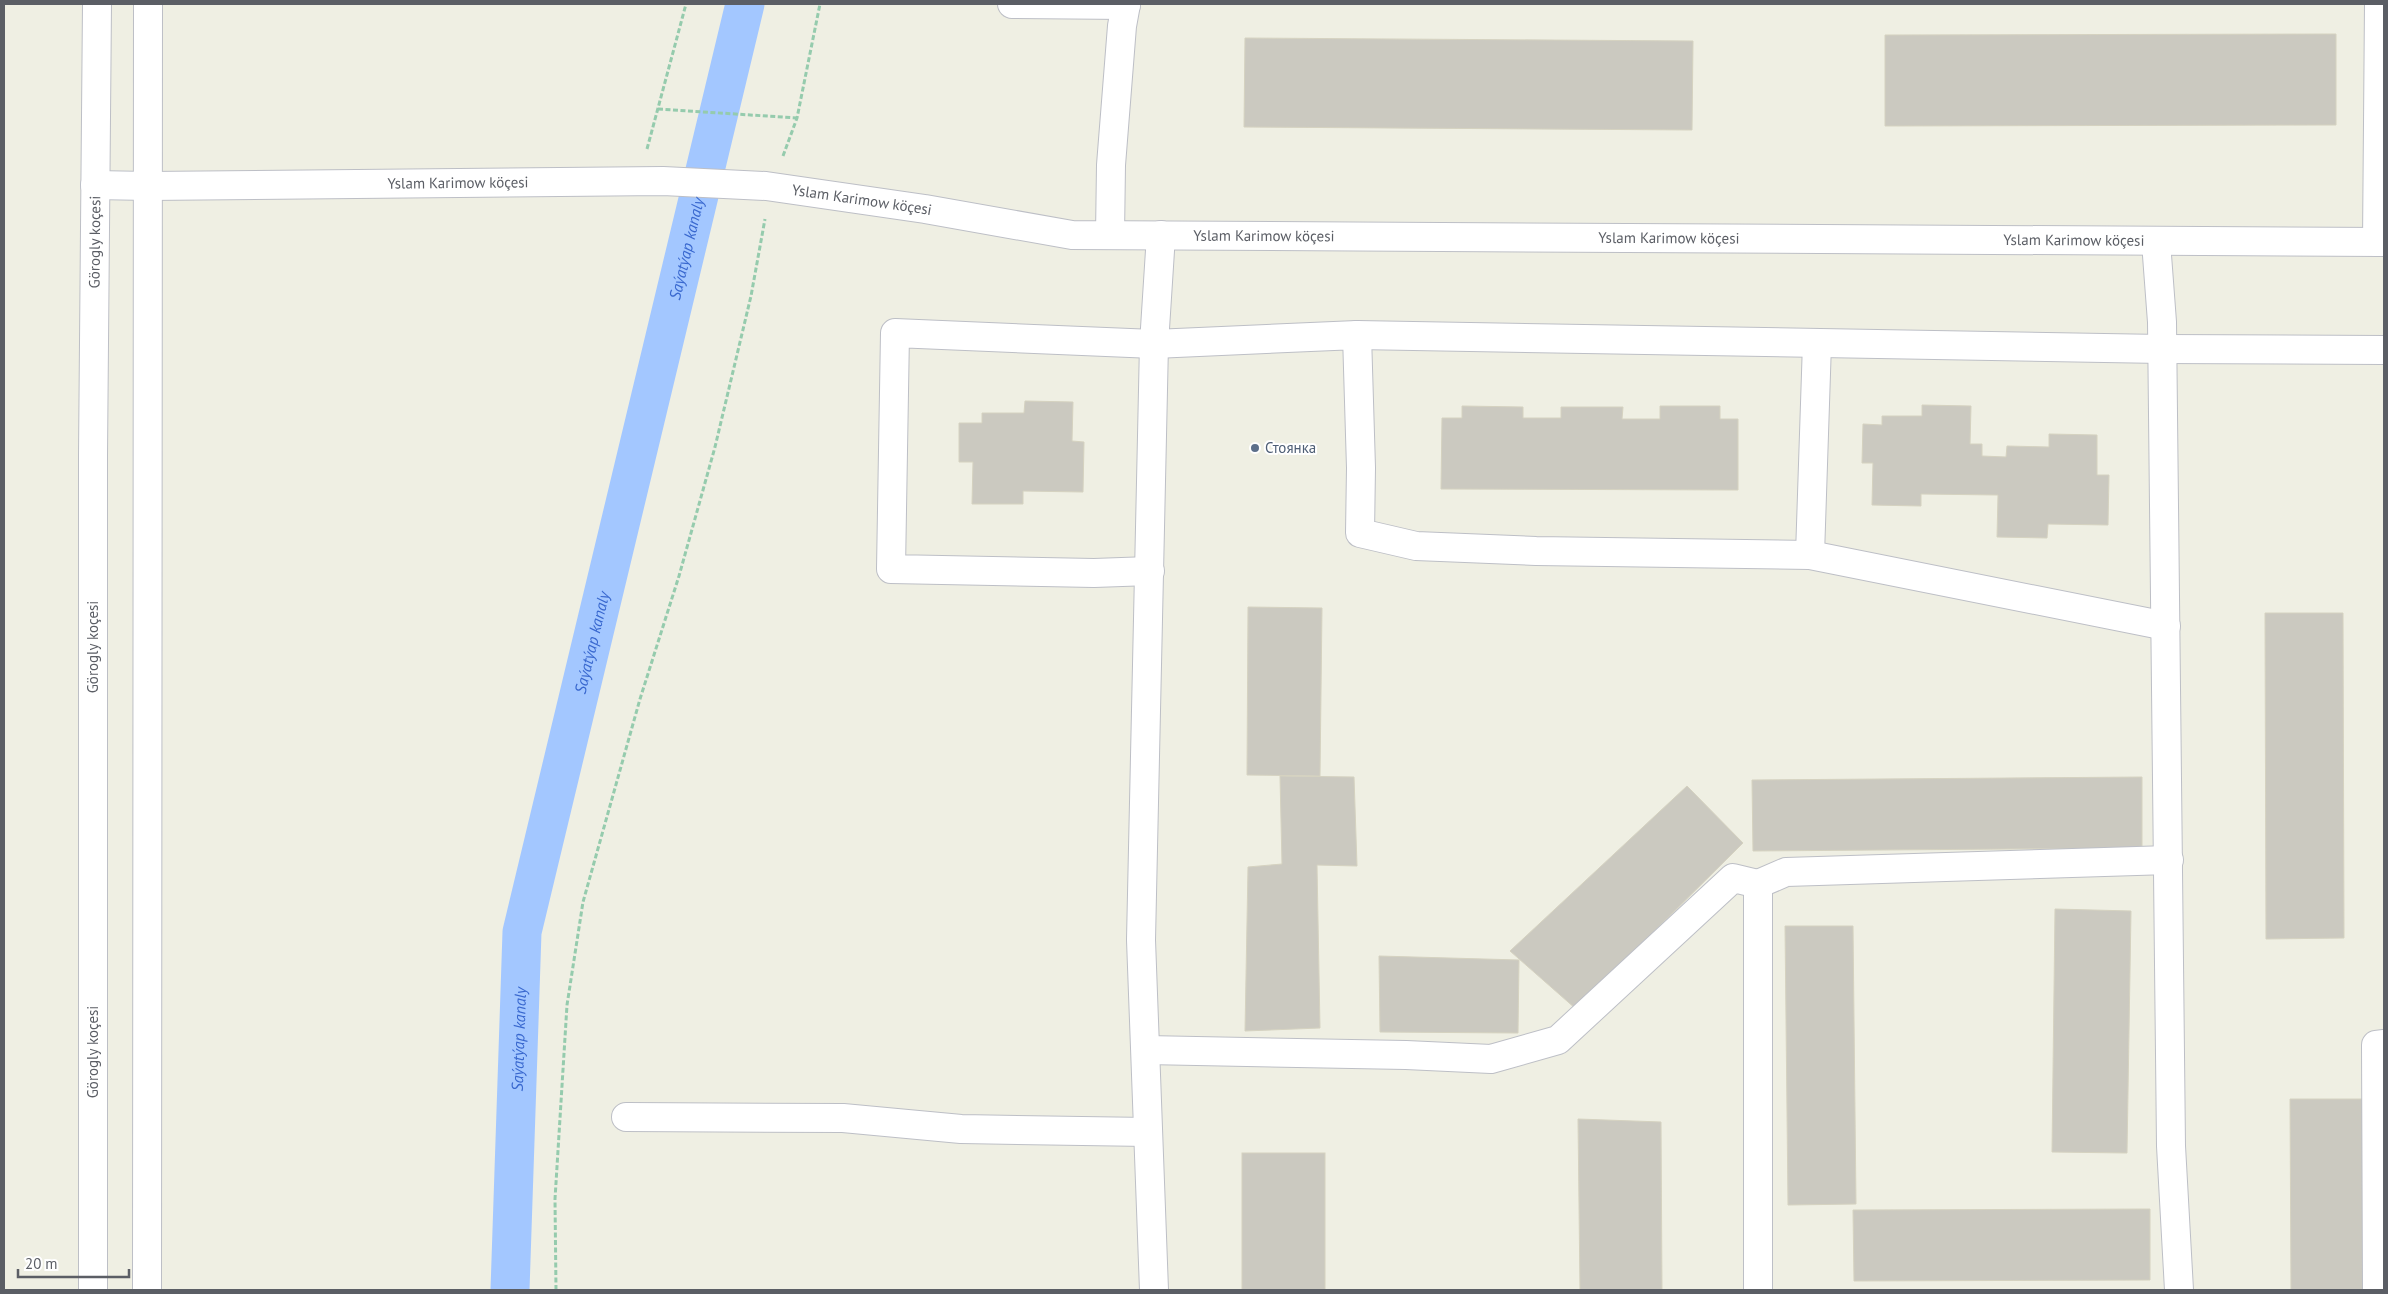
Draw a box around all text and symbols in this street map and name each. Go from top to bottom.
street label: Yslam Karimow köçesi [387,172,529,193]
street label: Yslam Karimow köçesi [791,180,933,219]
water label: Saýatýap kanaly [664,195,708,302]
street label: Görogly koçesi [84,196,104,288]
street label: Yslam Karimow köçesi [1193,226,1335,245]
street label: Yslam Karimow köçesi [1598,228,1740,248]
street label: Yslam Karimow köçesi [2003,230,2145,250]
place label: Стоянка [1265,438,1316,457]
marker: Стоянка [1249,442,1261,454]
water label: Saýatýap kanaly [570,588,614,696]
street label: Görogly koçesi [83,601,102,693]
water label: Saýatýap kanaly [507,986,530,1092]
street label: Görogly koçesi [83,1006,102,1098]
scale bar [18,1246,129,1278]
text: 20 m [25,1254,58,1273]

